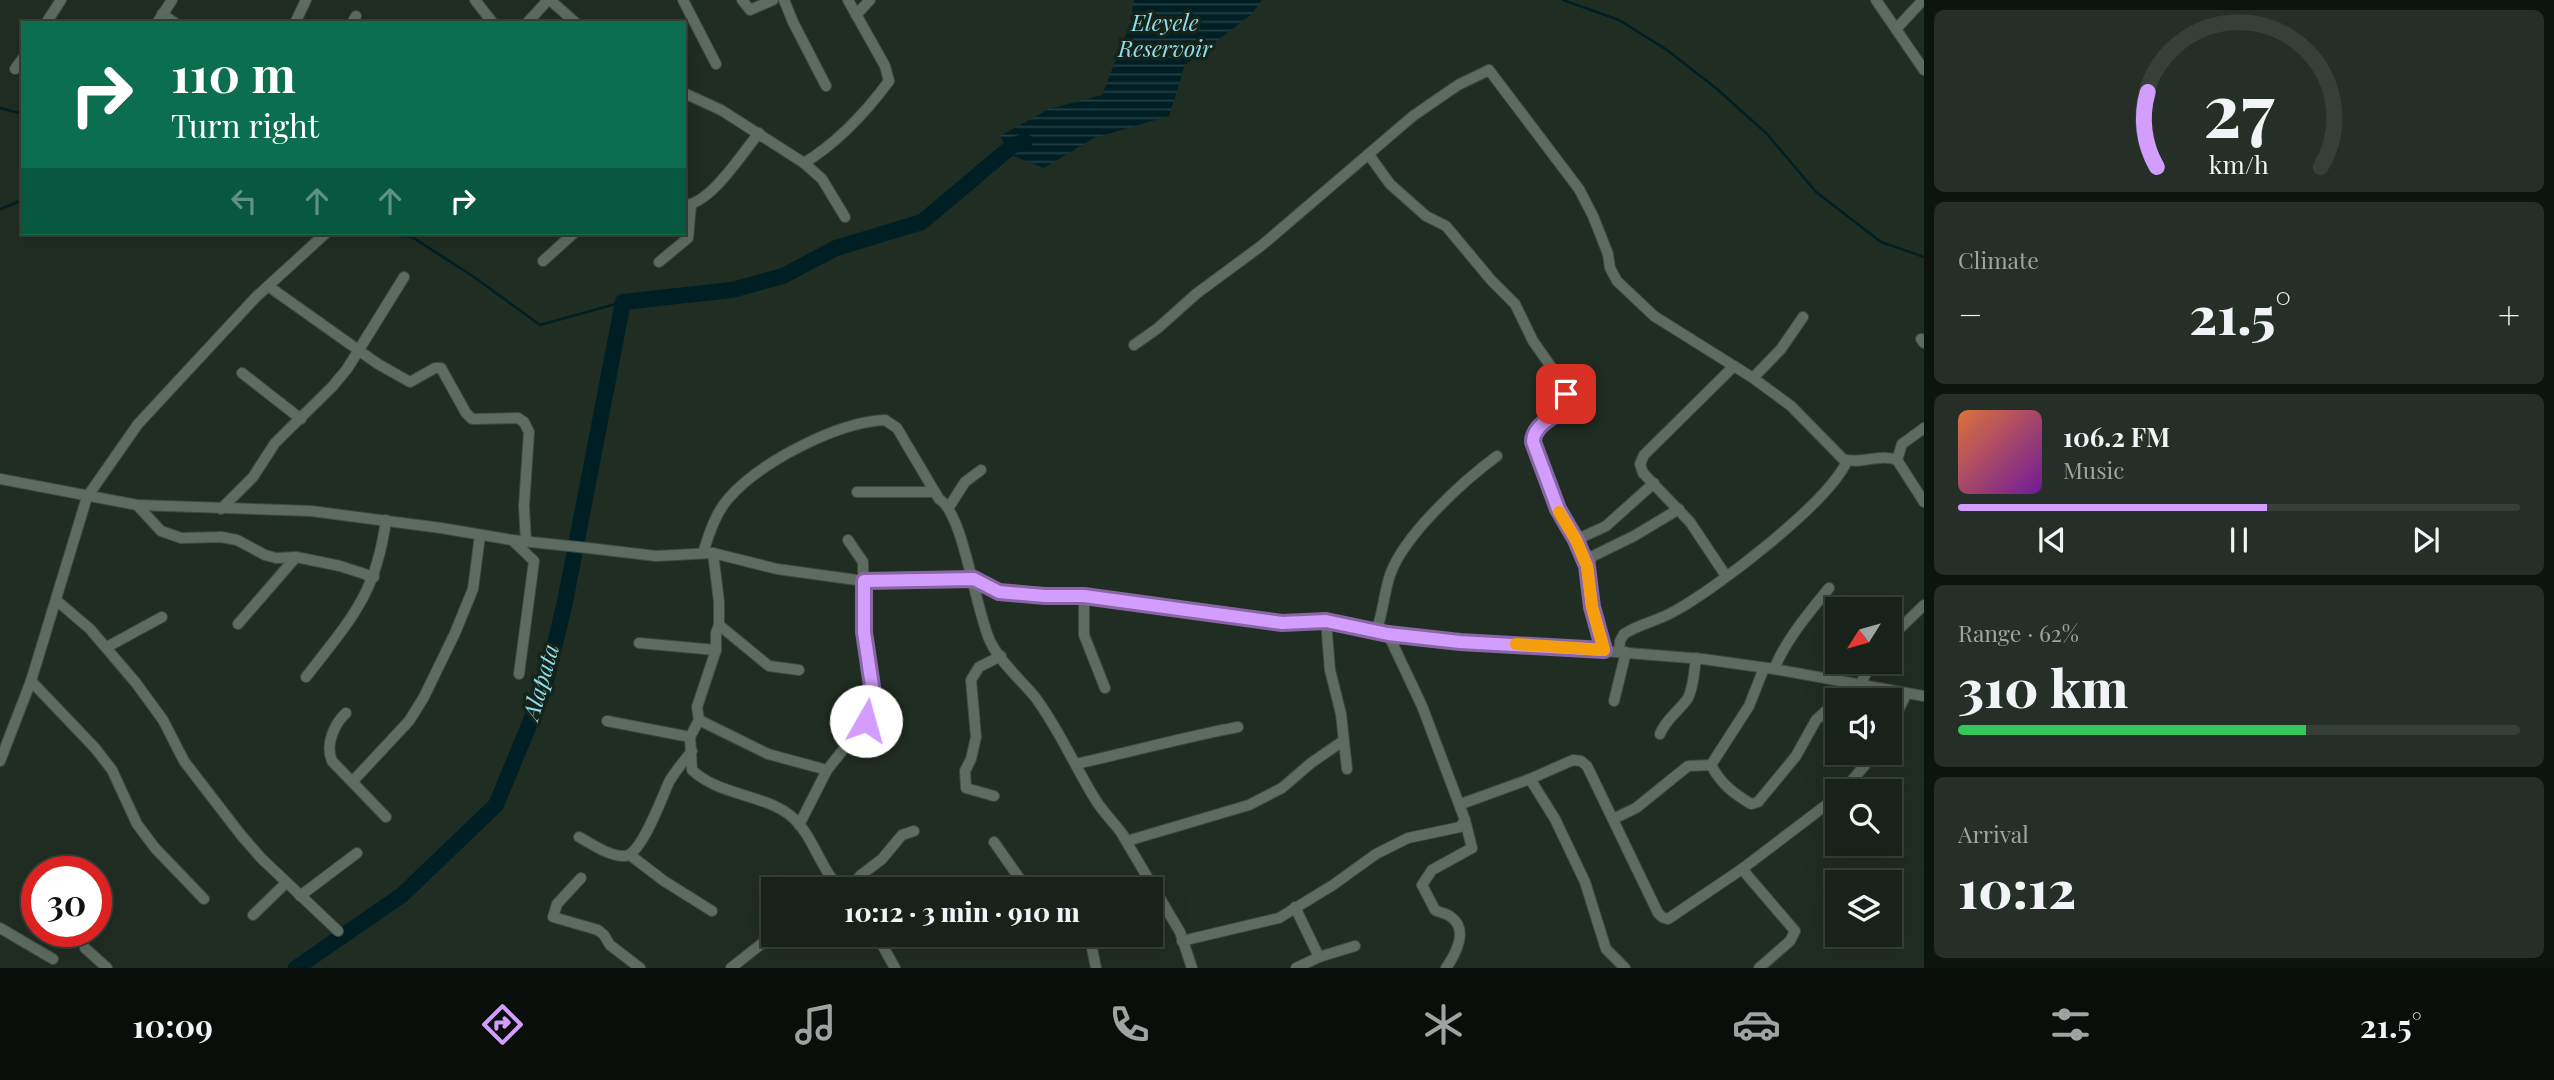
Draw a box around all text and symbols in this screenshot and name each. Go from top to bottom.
water label: Eleyele Reservoir [1117,6,1213,63]
text: 110 m [171,40,296,105]
icon: right [56,49,147,140]
text: 27 [2203,58,2275,155]
text: Turn right [171,103,319,146]
text: km/h [2209,147,2269,180]
icon: left [225,182,263,220]
icon: ahead [298,182,336,220]
icon: ahead [371,182,409,220]
icon: right [444,182,482,220]
text: Climate [1958,244,2039,275]
text: 21.5° [2189,279,2291,348]
text: − [1958,288,1983,339]
text: + [2498,288,2520,339]
pin [1536,364,1596,424]
icon: arrive [1547,375,1585,413]
text: 106.2 FM [2063,419,2170,454]
text: Music [2063,454,2124,485]
icon: previous [2033,521,2071,559]
icon: pause [2220,521,2258,559]
icon: next [2407,521,2445,559]
north arrow [1825,597,1902,674]
map controls [1825,597,1902,947]
text: Range · 62% [1958,617,2079,648]
water label: Alapata [513,640,565,725]
text: 310 km [1958,652,2128,721]
position arrow [829,684,903,758]
button: sound [1825,688,1902,765]
button: search [1825,779,1902,856]
text: Arrival [1958,818,2029,849]
text: 10:12 [1958,853,2076,922]
speed limit sign: 30 [21,856,112,947]
button: layers [1825,870,1902,947]
text: 10:12 · 3 min · 910 m [844,894,1080,929]
icon: directions [478,1000,527,1049]
icon: music [791,1000,840,1049]
icon: phone [1105,1000,1154,1049]
icon: climate [1419,1000,1468,1049]
icon: car [1732,1000,1781,1049]
icon: filters [2046,1000,2095,1049]
text: 10:09 [132,1003,213,1046]
text: 21.5° [2360,1003,2422,1046]

